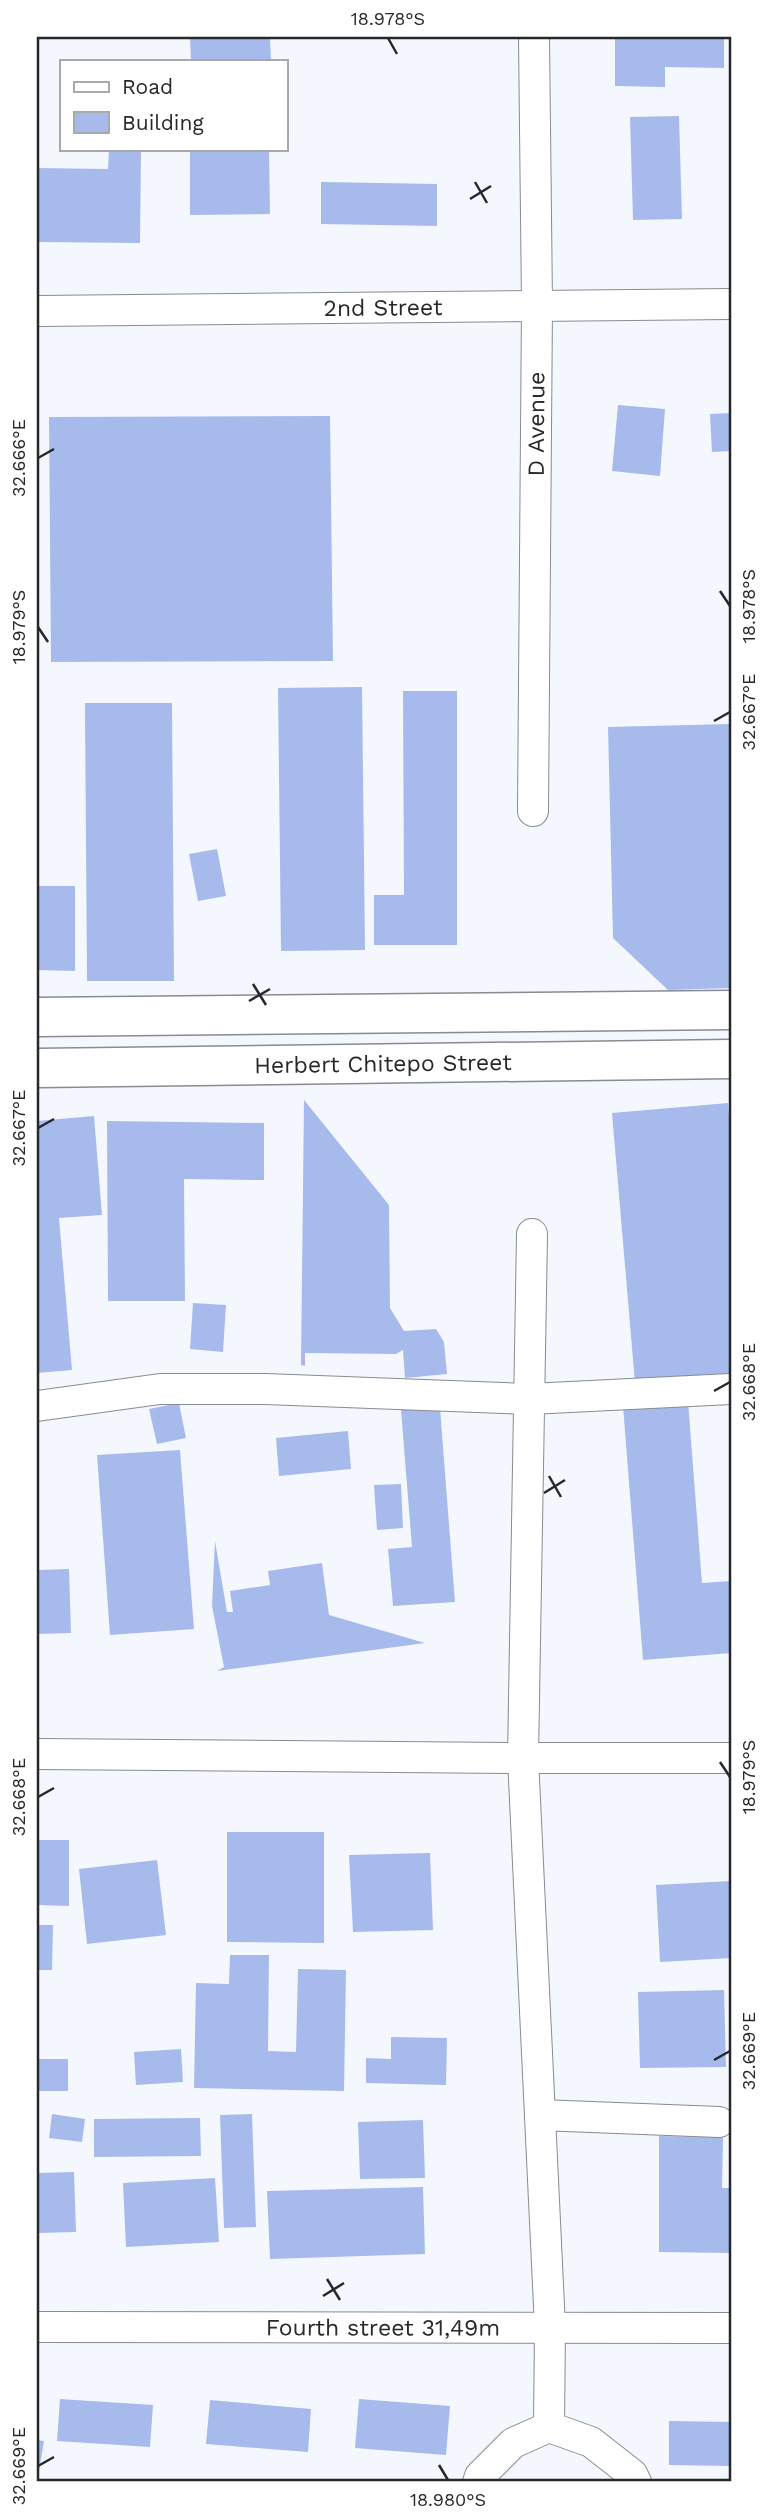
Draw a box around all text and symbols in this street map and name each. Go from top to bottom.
text: 18.978°S [351,8,425,29]
legend [60,60,287,150]
text: Road [122,74,173,99]
text: Building [122,110,204,135]
street label: 2nd Street [323,294,443,322]
street label: D Avenue [523,371,550,477]
text: 32.666°E [8,419,29,497]
text: 18.978°S [738,569,759,643]
text: 18.979°S [8,590,29,664]
text: 32.667°E [738,673,759,751]
street label: Herbert Chitepo Street [254,1049,512,1079]
text: 32.667°E [8,1089,29,1167]
text: 32.668°E [738,1343,759,1421]
text: 18.979°S [738,1740,759,1814]
text: 32.668°E [8,1758,29,1836]
text: 32.669°E [738,2012,759,2090]
street label: Fourth street 31,49m [266,2314,500,2342]
text: 32.669°E [8,2427,29,2505]
text: 18.980°S [410,2489,486,2510]

